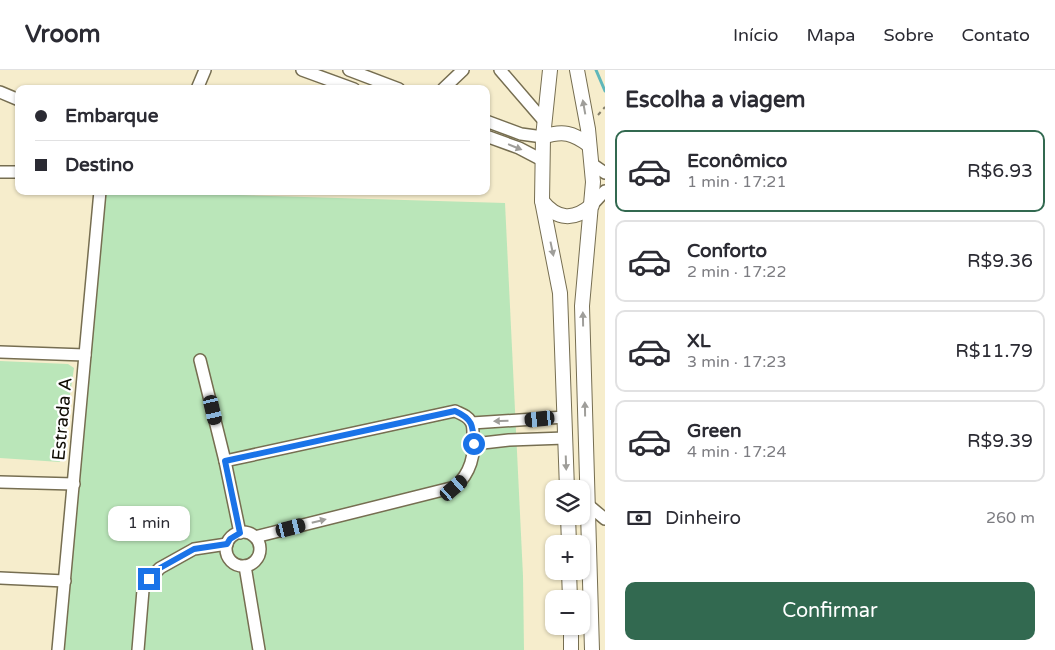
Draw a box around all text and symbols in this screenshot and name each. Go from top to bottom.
text: Vroom [25,20,101,49]
text: Início [733,24,778,46]
text: Mapa [806,24,855,46]
text: Sobre [883,24,934,46]
text: Contato [962,24,1030,46]
text: Escolha a viagem [625,87,806,113]
one-way arrow [580,99,588,115]
text: Embarque [65,105,158,127]
one-way arrow [508,143,522,151]
icon: car [627,149,672,194]
text: Econômico [687,150,787,172]
text: Destino [65,154,134,176]
text: R$6.93 [967,160,1033,182]
text: 1 min · 17:21 [687,172,786,192]
icon: car [627,239,672,284]
text: Conforto [687,240,767,262]
one-way arrow [548,241,556,256]
text: R$9.36 [967,250,1033,272]
text: 2 min · 17:22 [687,262,786,282]
one-way arrow [578,311,586,327]
icon: car [627,329,672,374]
text: XL [687,330,711,352]
text: R$11.79 [955,340,1033,362]
text: 3 min · 17:23 [687,352,786,372]
street label: Estrada A [47,376,77,462]
car [202,394,223,426]
one-way arrow [581,400,589,416]
car [524,410,555,428]
one-way arrow [492,418,508,426]
icon: car [627,419,672,464]
text: Green [687,420,741,442]
text: R$9.39 [967,430,1033,452]
route start [463,433,485,455]
text: 4 min · 17:24 [687,442,786,462]
one-way arrow [562,455,570,471]
car [437,472,470,504]
map controls [545,480,590,635]
button: layers [545,480,590,525]
icon: cash [625,504,653,532]
callout: 1 min [108,506,190,542]
text: Dinheiro [665,507,741,529]
text: 260 m [986,508,1035,528]
text: 1 min [128,513,170,533]
car [274,517,307,539]
one-way arrow [311,517,326,525]
button: + [545,535,590,580]
route end [138,568,160,590]
button: Confirmar [625,582,1035,640]
button: − [545,590,590,635]

